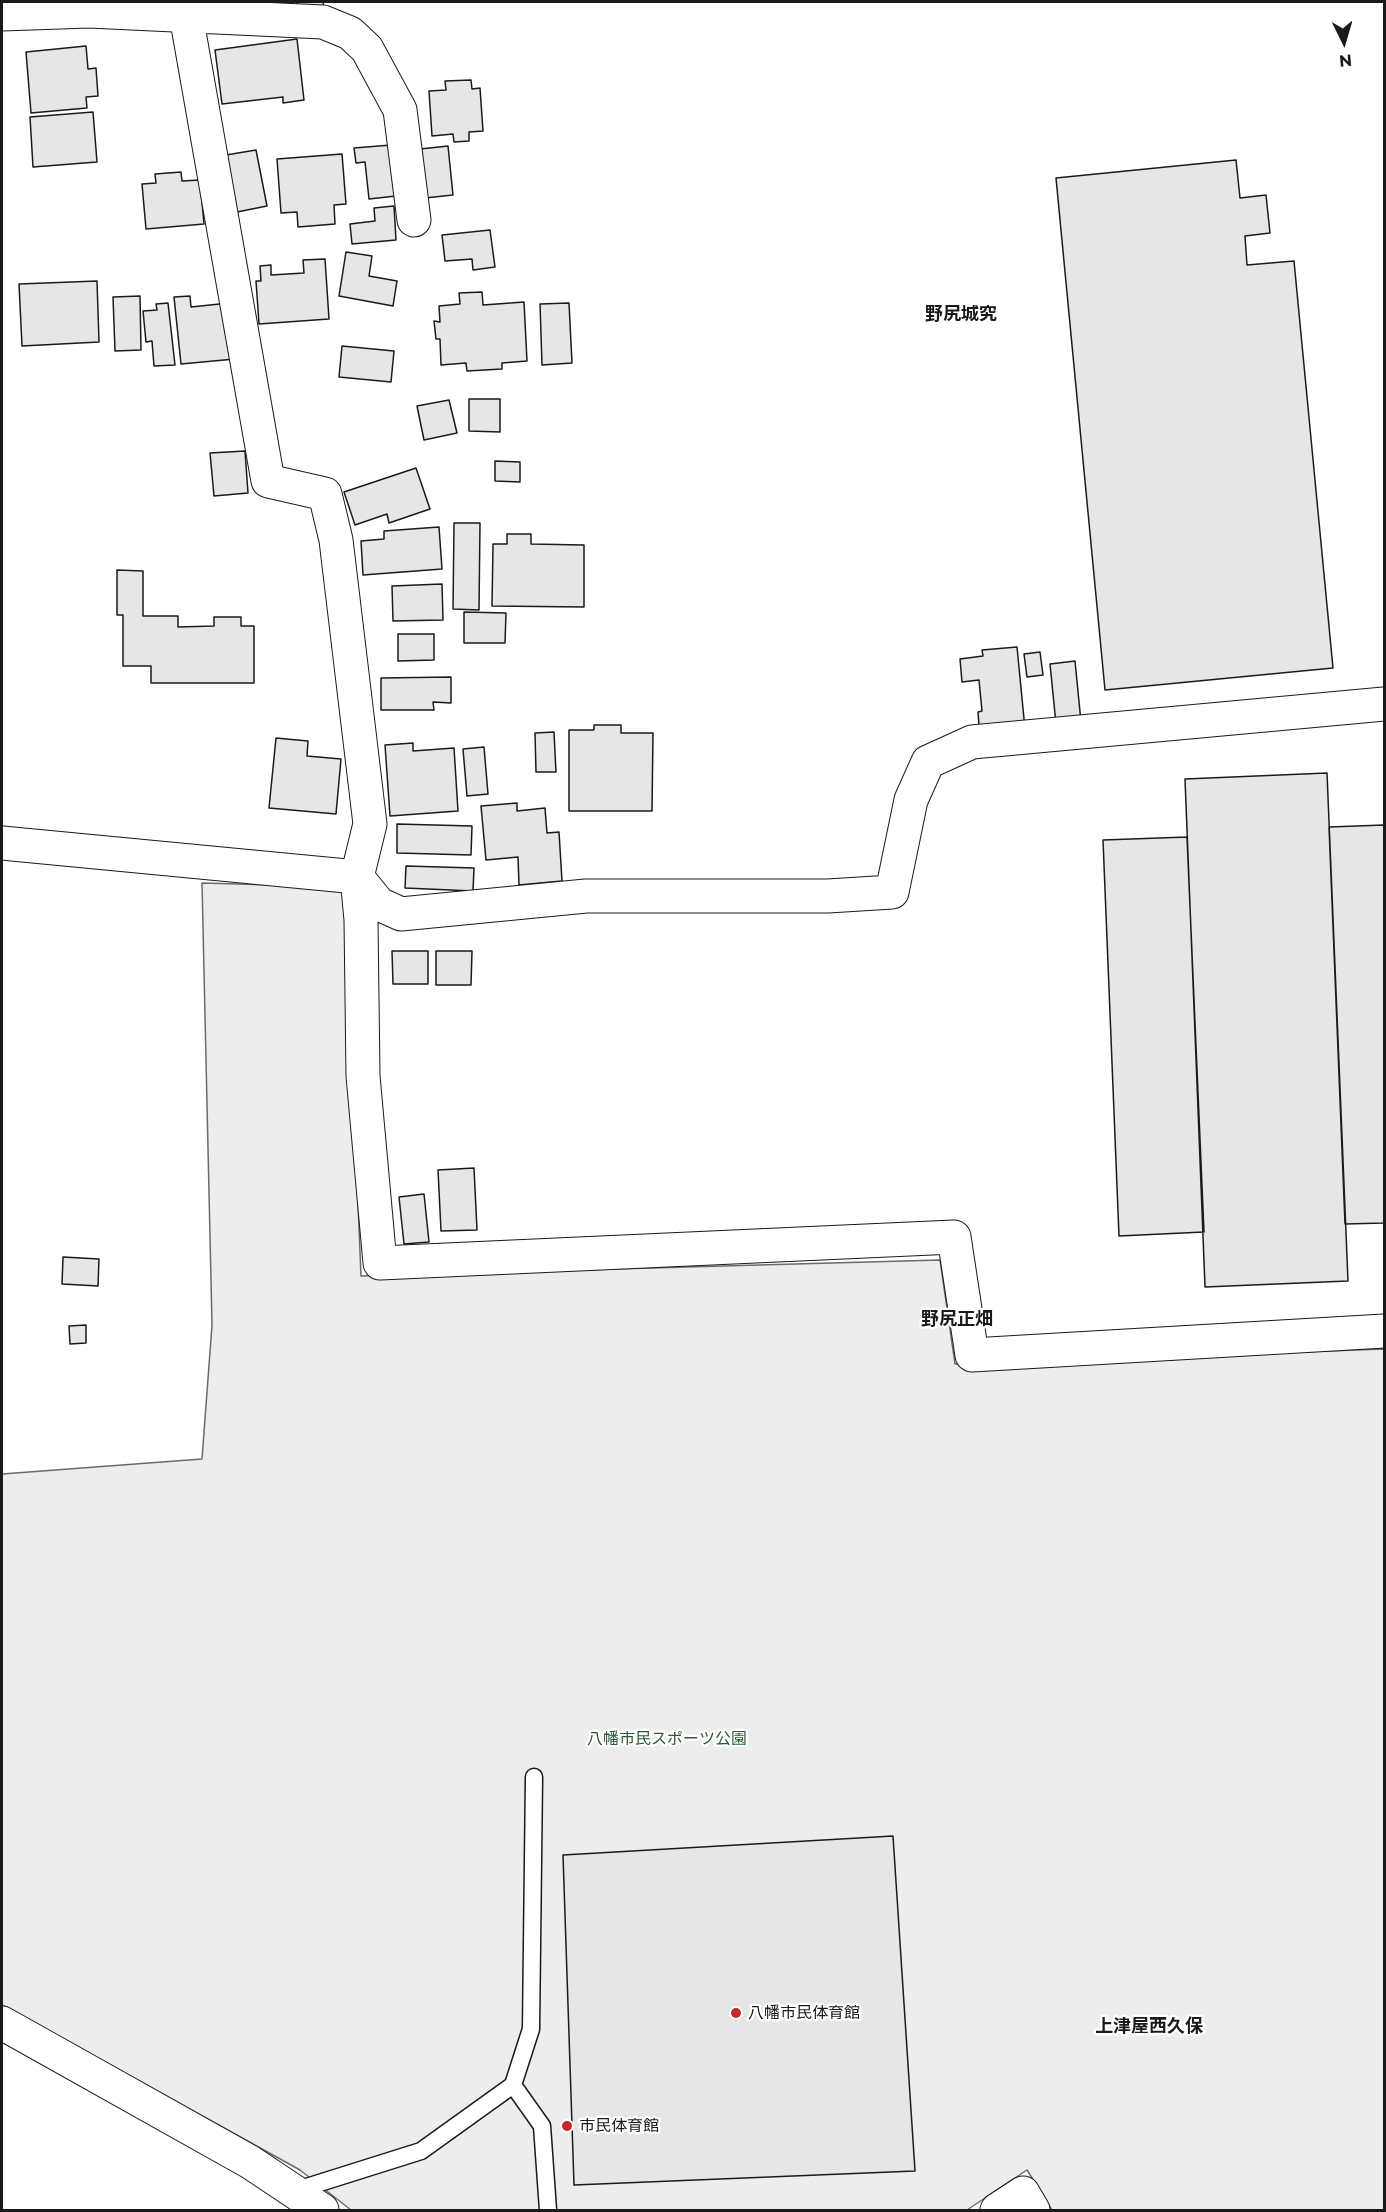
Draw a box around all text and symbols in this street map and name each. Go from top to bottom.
north arrow [1314,12,1374,72]
text: N [1338,50,1353,70]
district label: 野尻城究 [925,304,997,326]
district label: 野尻正畑 [921,1309,993,1331]
park label: 八幡市民スポーツ公園 [587,1729,747,1749]
place label: 八幡市民体育館 [748,2003,860,2023]
marker: 八幡市民体育館 [729,2006,743,2020]
district label: 上津屋西久保 [1095,2016,1203,2038]
place label: 市民体育館 [579,2116,659,2136]
marker: 市民体育館 [560,2119,574,2133]

